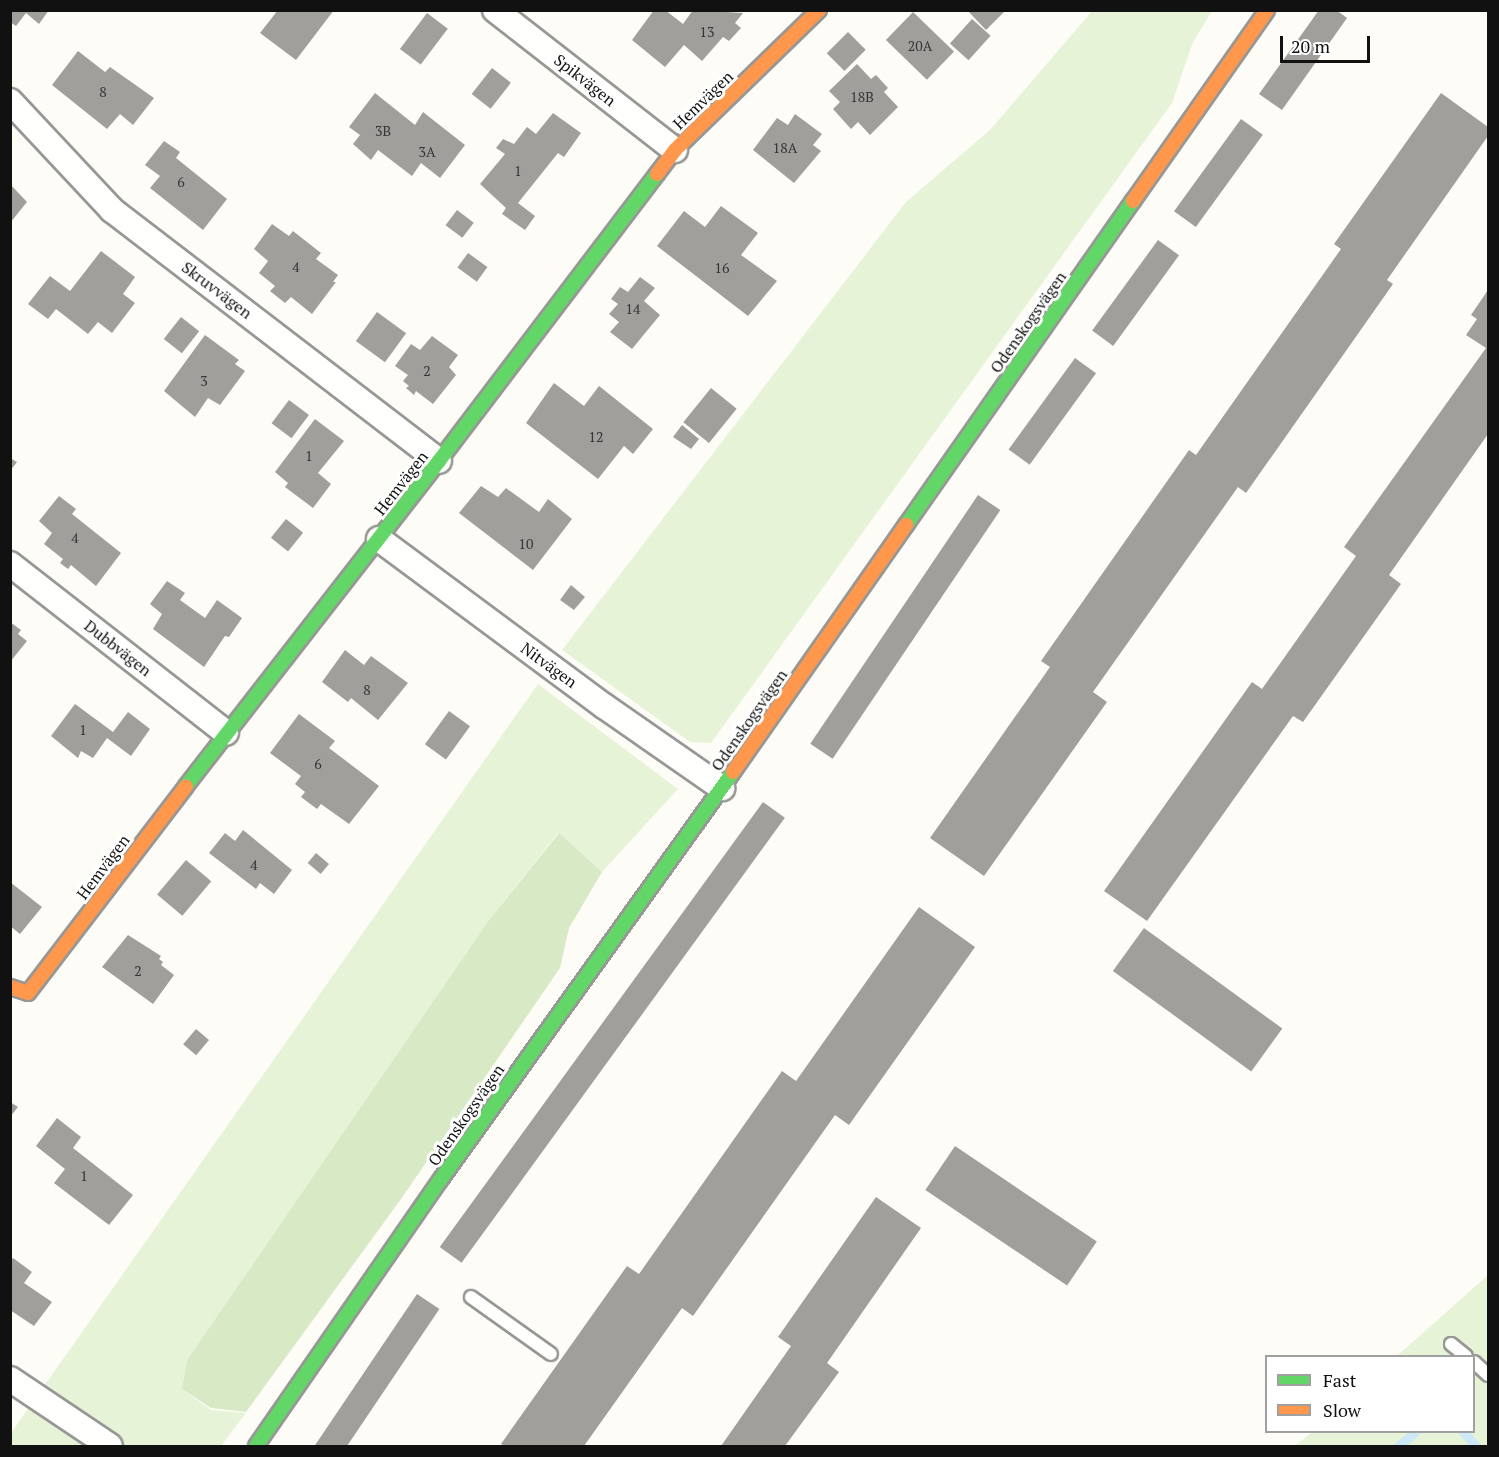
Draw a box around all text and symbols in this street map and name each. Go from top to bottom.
house number: 13 [700,24,714,40]
scale bar [1283,24,1373,62]
text: 20 m [1291,34,1330,58]
house number: 20A [908,38,932,54]
street label: Spikvägen [550,50,620,110]
street label: Hemvägen [669,67,737,133]
house number: 8 [99,84,107,100]
house number: 18B [850,89,874,105]
house number: 3B [375,123,391,139]
house number: 18A [773,140,797,156]
house number: 3A [418,144,436,160]
house number: 1 [514,163,522,179]
house number: 6 [177,174,185,190]
street label: Skruvvägen [178,257,256,323]
house number: 4 [292,259,300,275]
house number: 16 [715,260,729,276]
street label: Odenskogsvägen [986,268,1070,376]
house number: 14 [626,301,640,317]
house number: 2 [423,363,431,379]
house number: 3 [200,373,208,389]
house number: 12 [589,429,603,445]
street label: Hemvägen [370,447,432,519]
house number: 1 [305,448,313,464]
house number: 4 [71,530,79,546]
house number: 10 [519,536,533,552]
street label: Dubbvägen [81,616,155,680]
street label: Nitvägen [517,638,581,692]
street label: Odenskogsvägen [707,666,791,774]
house number: 8 [363,682,371,698]
house number: 1 [79,722,87,738]
house number: 6 [314,756,322,772]
street label: Hemvägen [73,831,133,903]
house number: 4 [250,857,258,873]
house number: 2 [134,963,142,979]
street label: Odenskogsvägen [424,1061,508,1169]
house number: 1 [80,1168,88,1184]
legend [1265,1355,1475,1433]
text: Fast [1323,1368,1356,1392]
text: Slow [1323,1398,1361,1422]

